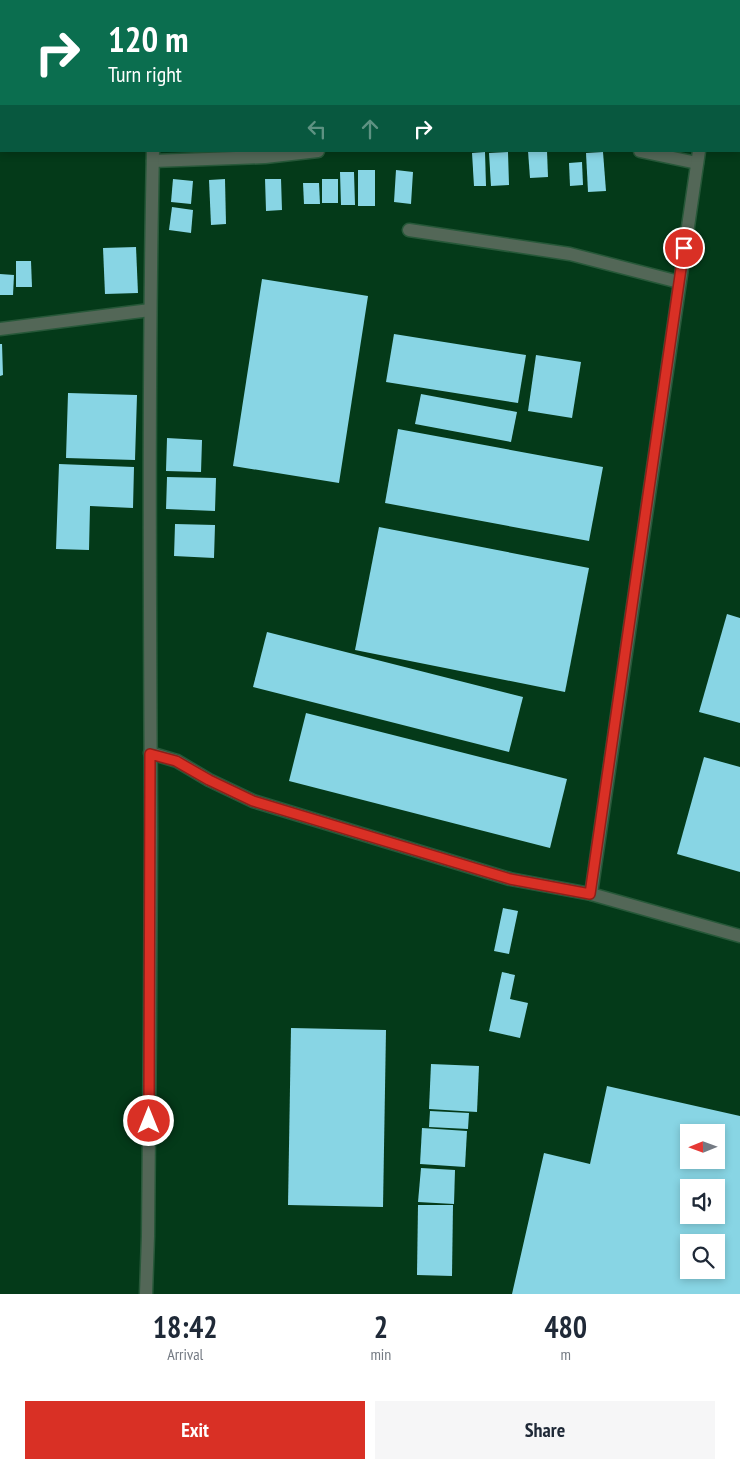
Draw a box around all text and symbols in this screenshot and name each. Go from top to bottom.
text: 120 m [108,16,189,62]
icon: right [25,20,90,85]
text: Turn right [108,60,182,88]
icon: left [303,115,331,143]
icon: ahead [356,115,384,143]
icon: right [409,115,437,143]
pin [663,227,705,269]
icon: arrive [670,234,698,262]
position arrow [122,1094,174,1146]
north arrow [680,1124,725,1169]
map controls [680,1124,725,1279]
button: sound [680,1179,725,1224]
button: search [680,1234,725,1279]
text: 18:42 [153,1307,218,1346]
text: 2 [374,1307,388,1346]
text: 480 [544,1307,587,1346]
text: Arrival [167,1344,203,1364]
text: min [370,1344,391,1364]
text: m [560,1344,571,1364]
button: Exit [25,1401,365,1459]
button: Share [375,1401,715,1459]

